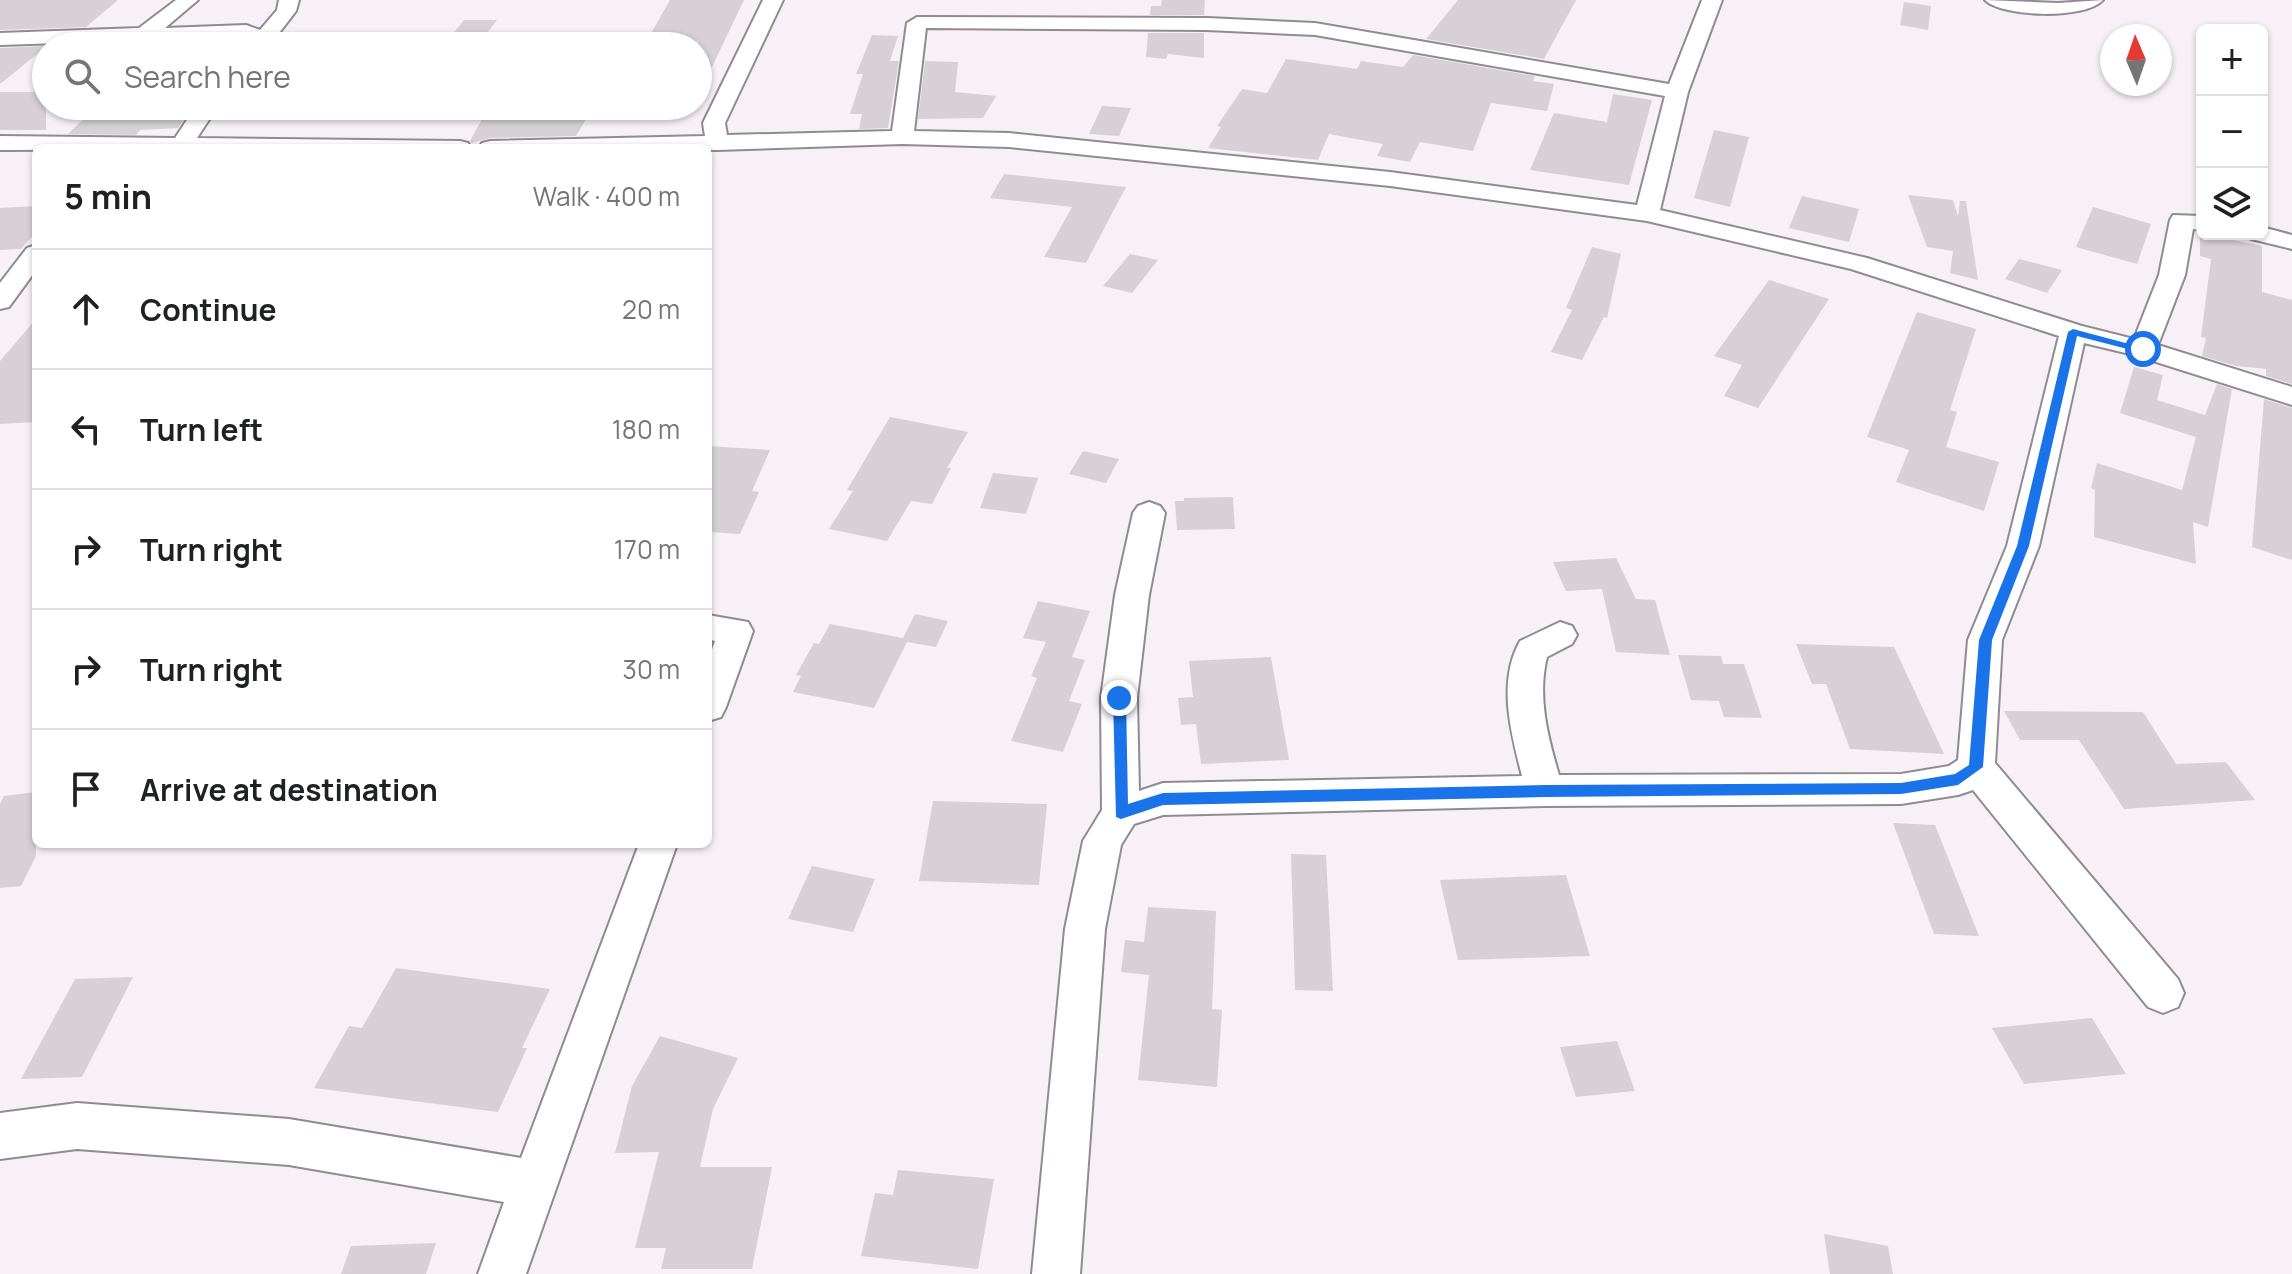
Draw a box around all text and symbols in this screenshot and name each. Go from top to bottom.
north arrow [2100,24,2172,96]
map controls [2196,24,2268,240]
button: + [2196,24,2268,96]
search box [32,32,712,120]
icon: search [60,54,104,98]
text: Search here [124,56,291,97]
button: − [2196,96,2268,168]
button: layers [2196,168,2268,240]
text: 5 min [64,173,152,219]
text: Walk · 400 m [533,178,680,214]
icon: ahead [64,287,108,331]
text: Continue [140,289,276,330]
text: 20 m [622,291,680,327]
route start [2125,331,2161,367]
icon: left [64,407,108,451]
text: Turn left [140,409,263,450]
text: 180 m [612,411,680,447]
icon: right [64,527,108,571]
text: Turn right [140,529,283,570]
text: 170 m [614,531,680,567]
icon: right [64,647,108,691]
text: Turn right [140,649,283,690]
text: 30 m [623,651,680,687]
route end [1101,680,1137,716]
icon: arrive [64,767,108,811]
text: Arrive at destination [140,769,438,810]

